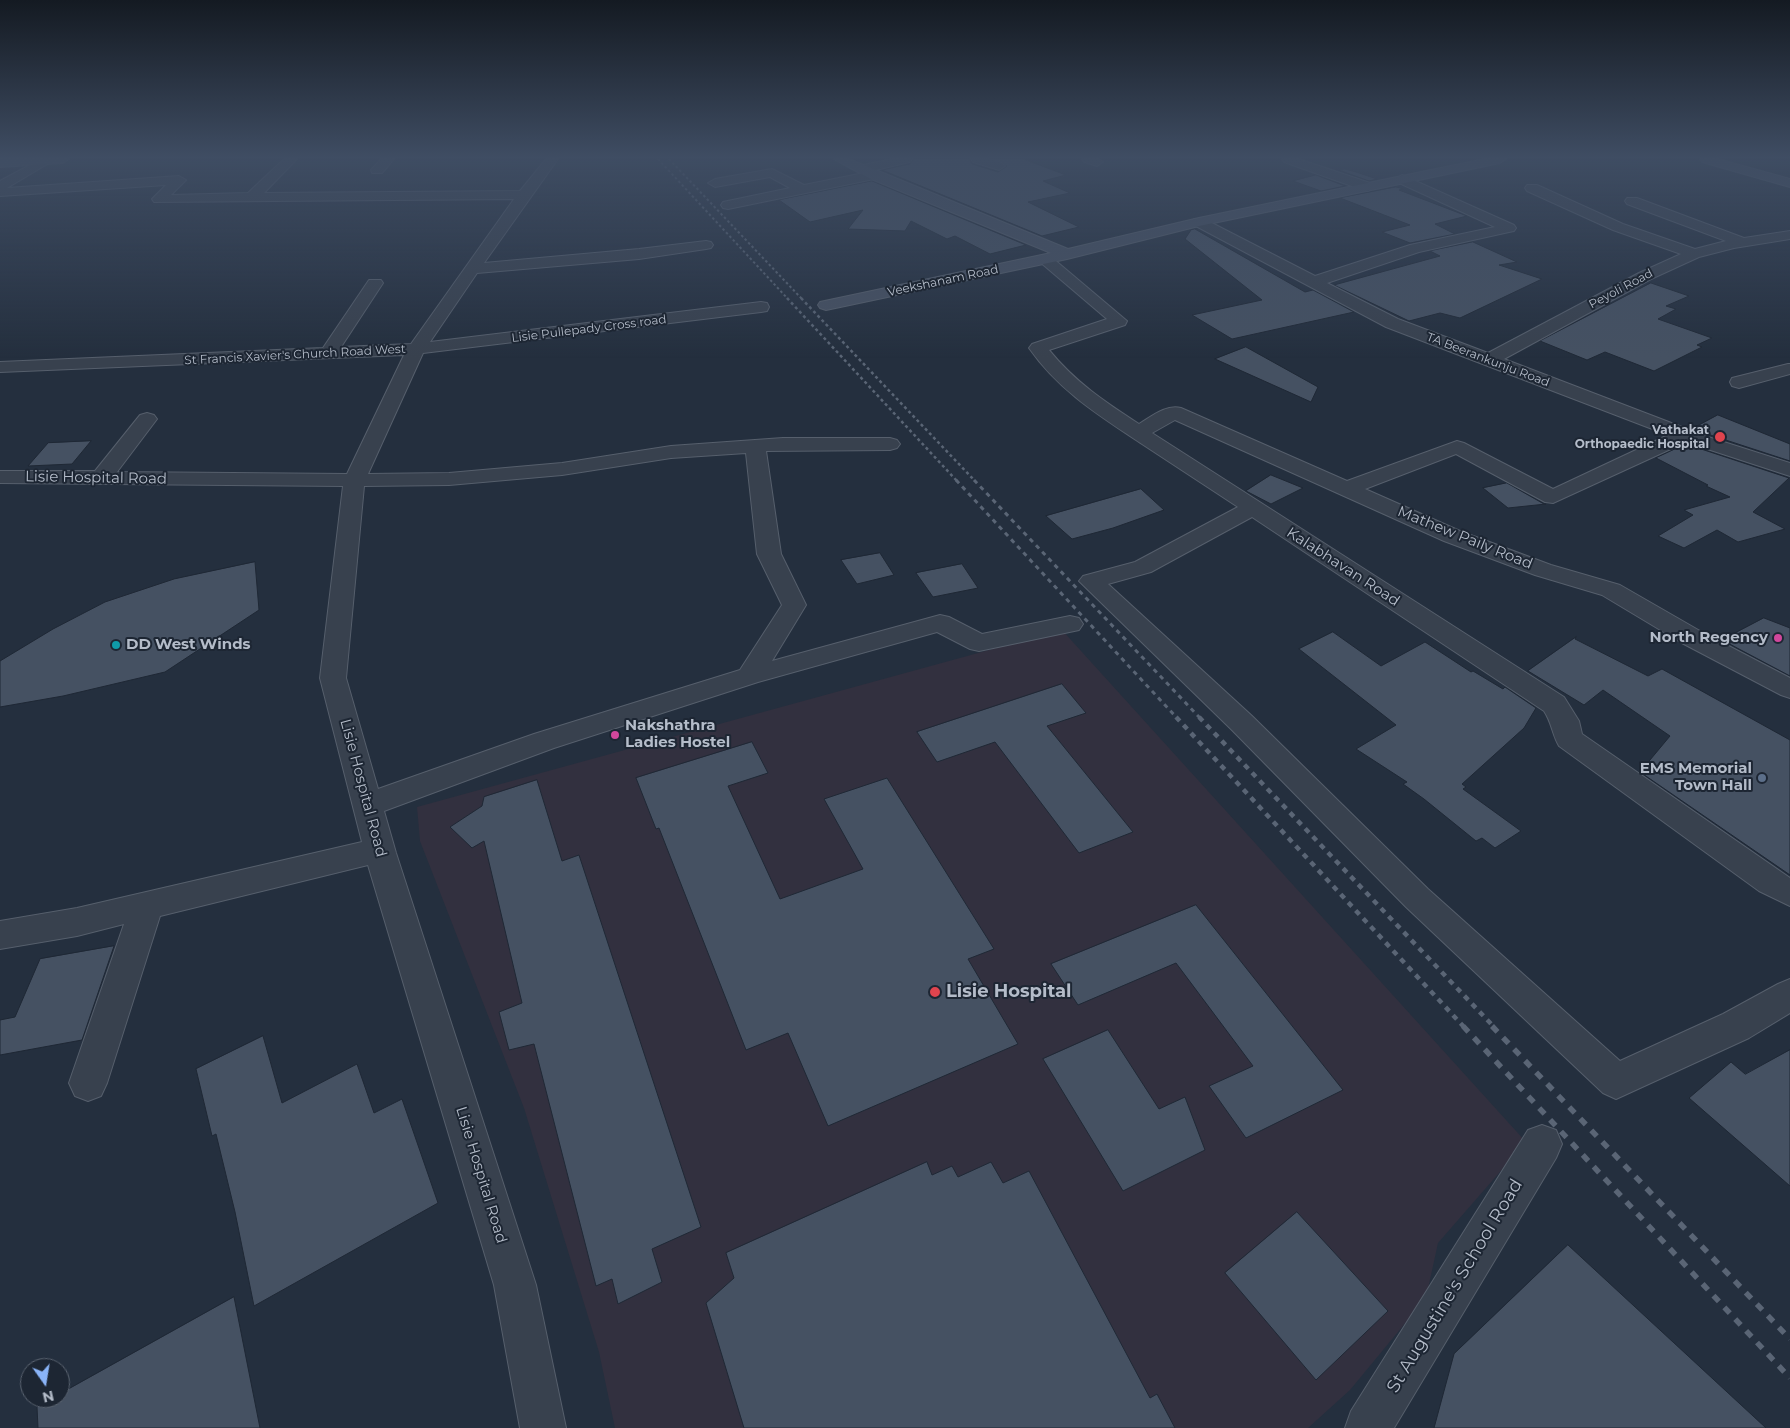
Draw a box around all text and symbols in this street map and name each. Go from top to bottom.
street label: Veekshanam Road [886,262,1000,300]
street label: Peyoli Road [1587,266,1655,312]
street label: Lisie Pullepady Cross road [511,312,667,346]
street label: TA Beerankunju Road [1425,330,1551,390]
street label: St Francis Xavier's Church Road West [184,342,406,368]
place label: Vathakat Orthopaedic Hospital [1575,423,1709,451]
marker: Vathakat Orthopaedic Hospital [1713,430,1727,444]
street label: Lisie Hospital Road [25,468,167,488]
street label: Mathew Paily Road [1395,503,1535,573]
street label: Kalabhavan Road [1283,524,1403,610]
place label: North Regency [1650,629,1768,647]
marker: North Regency [1772,632,1784,644]
place label: DD West Winds [126,636,250,654]
marker: DD West Winds [110,639,122,651]
street label: Lisie Hospital Road [336,717,390,859]
place label: Nakshathra Ladies Hostel [625,717,730,752]
marker: Nakshathra Ladies Hostel [609,729,621,741]
place label: EMS Memorial Town Hall [1640,760,1752,795]
marker: EMS Memorial Town Hall [1756,772,1768,784]
place label: Lisie Hospital [946,981,1071,1003]
marker: Lisie Hospital [928,985,942,999]
street label: Lisie Hospital Road [452,1104,510,1246]
street label: St Augustine's School Road [1383,1175,1527,1397]
north arrow [20,1358,70,1408]
text: N [41,1387,56,1407]

